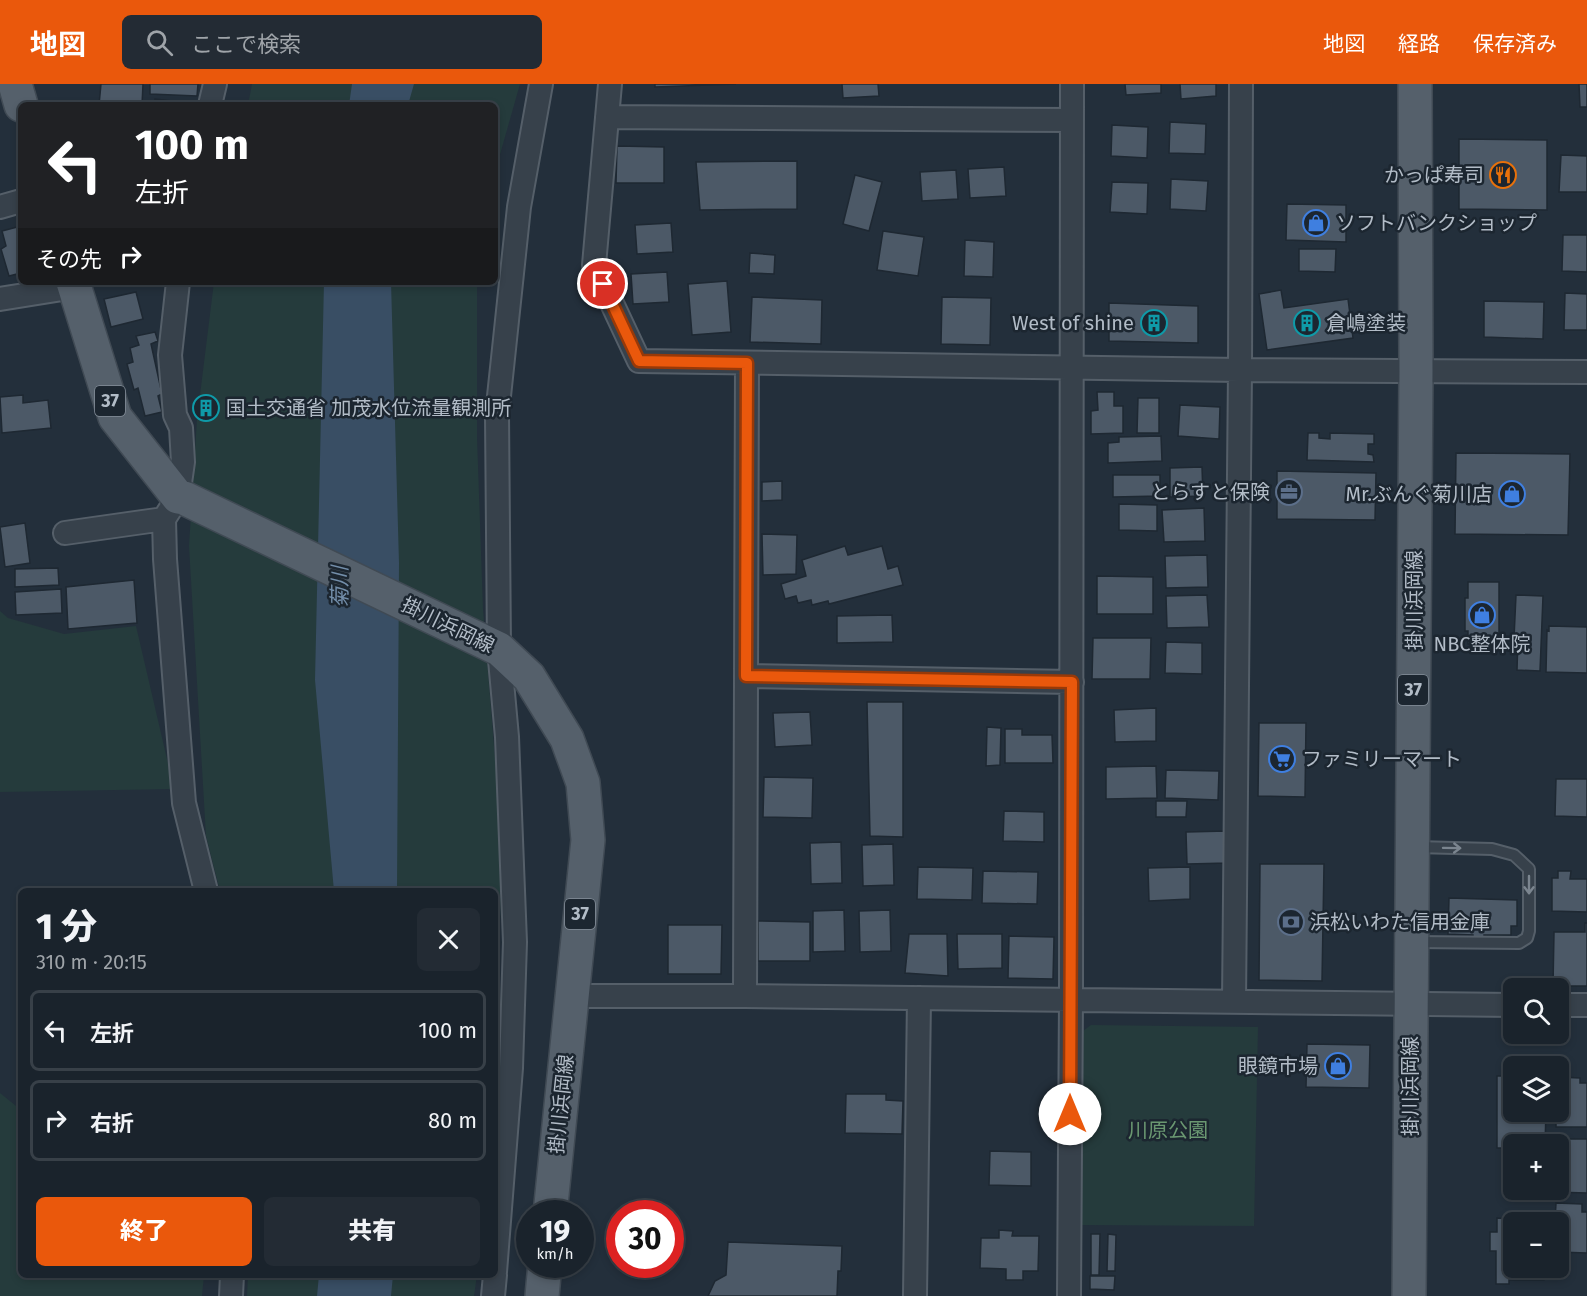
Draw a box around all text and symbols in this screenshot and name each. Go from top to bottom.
search box [122,15,542,69]
icon: search [143,26,176,59]
text: 地図 [30,28,86,61]
text: ここで検索 [191,31,301,58]
text: 地図 [1323,31,1365,57]
text: 経路 [1398,31,1440,57]
text: 保存済み [1473,31,1557,57]
text: 100 m [135,120,249,170]
icon: left [36,126,114,204]
restaurant icon: かっぱ寿司 [1488,160,1518,190]
place label: かっぱ寿司 [1384,163,1484,187]
text: 左折 [135,177,189,209]
shop icon: ソフトバンクショップ [1301,208,1331,238]
place label: ソフトバンクショップ [1336,211,1537,235]
icon: right [114,240,147,273]
text: その先 [36,246,102,273]
pin [577,258,628,309]
icon: arrive [586,267,619,300]
building icon: West of shine [1139,308,1169,338]
building icon: 倉嶋塗装 [1292,308,1322,338]
place label: West of shine [1012,311,1134,335]
place label: 倉嶋塗装 [1326,311,1406,335]
road number: 37 [95,386,125,416]
building icon: 国土交通省 加茂水位流量観測所 [191,393,221,423]
place label: 国土交通省 加茂水位流量観測所 [226,396,511,420]
office icon: とらすと保険 [1274,477,1304,507]
shop icon: Mr.ぶんぐ菊川店 [1497,479,1527,509]
place label: とらすと保険 [1150,480,1270,504]
place label: Mr.ぶんぐ菊川店 [1346,482,1492,506]
street label: 掛川浜岡線 [1402,550,1426,650]
water label: 菊川 [327,564,353,608]
street label: 掛川浜岡線 [398,592,498,658]
shop icon: NBC整体院 [1467,600,1497,630]
place label: NBC整体院 [1433,632,1531,656]
road number: 37 [1398,675,1428,705]
supermarket icon: ファミリーマート [1267,744,1297,774]
place label: ファミリーマート [1302,747,1462,771]
one-way arrow [1442,842,1462,854]
one-way arrow [1523,874,1535,894]
road number: 37 [565,899,595,929]
text: 1 分 [36,905,97,949]
bank icon: 浜松いわた信用金庫 [1276,907,1306,937]
button: close [417,908,480,971]
place label: 浜松いわた信用金庫 [1310,910,1490,934]
text: 310 m · 20:15 [36,950,147,974]
map controls [1503,978,1569,1278]
button: search [1503,978,1569,1044]
icon: left [39,1014,72,1047]
text: 100 m [418,1017,477,1044]
text: 左折 [90,1020,134,1047]
street label: 掛川浜岡線 [1398,1036,1422,1136]
shop icon: 眼鏡市場 [1323,1051,1353,1081]
street label: 掛川浜岡線 [544,1053,578,1155]
place label: 眼鏡市場 [1238,1054,1318,1078]
button: layers [1503,1056,1569,1122]
position arrow [1038,1082,1102,1146]
icon: right [39,1104,72,1137]
text: 80 m [428,1107,477,1134]
text: 右折 [90,1110,134,1137]
park label: 川原公園 [1128,1118,1208,1142]
button: + [1503,1134,1569,1200]
button: 終了 [36,1197,252,1266]
button: 共有 [264,1197,480,1266]
speed limit sign: 30 [606,1200,684,1278]
button: − [1503,1212,1569,1278]
text: 19 [540,1214,570,1250]
text: km/h [536,1245,574,1263]

